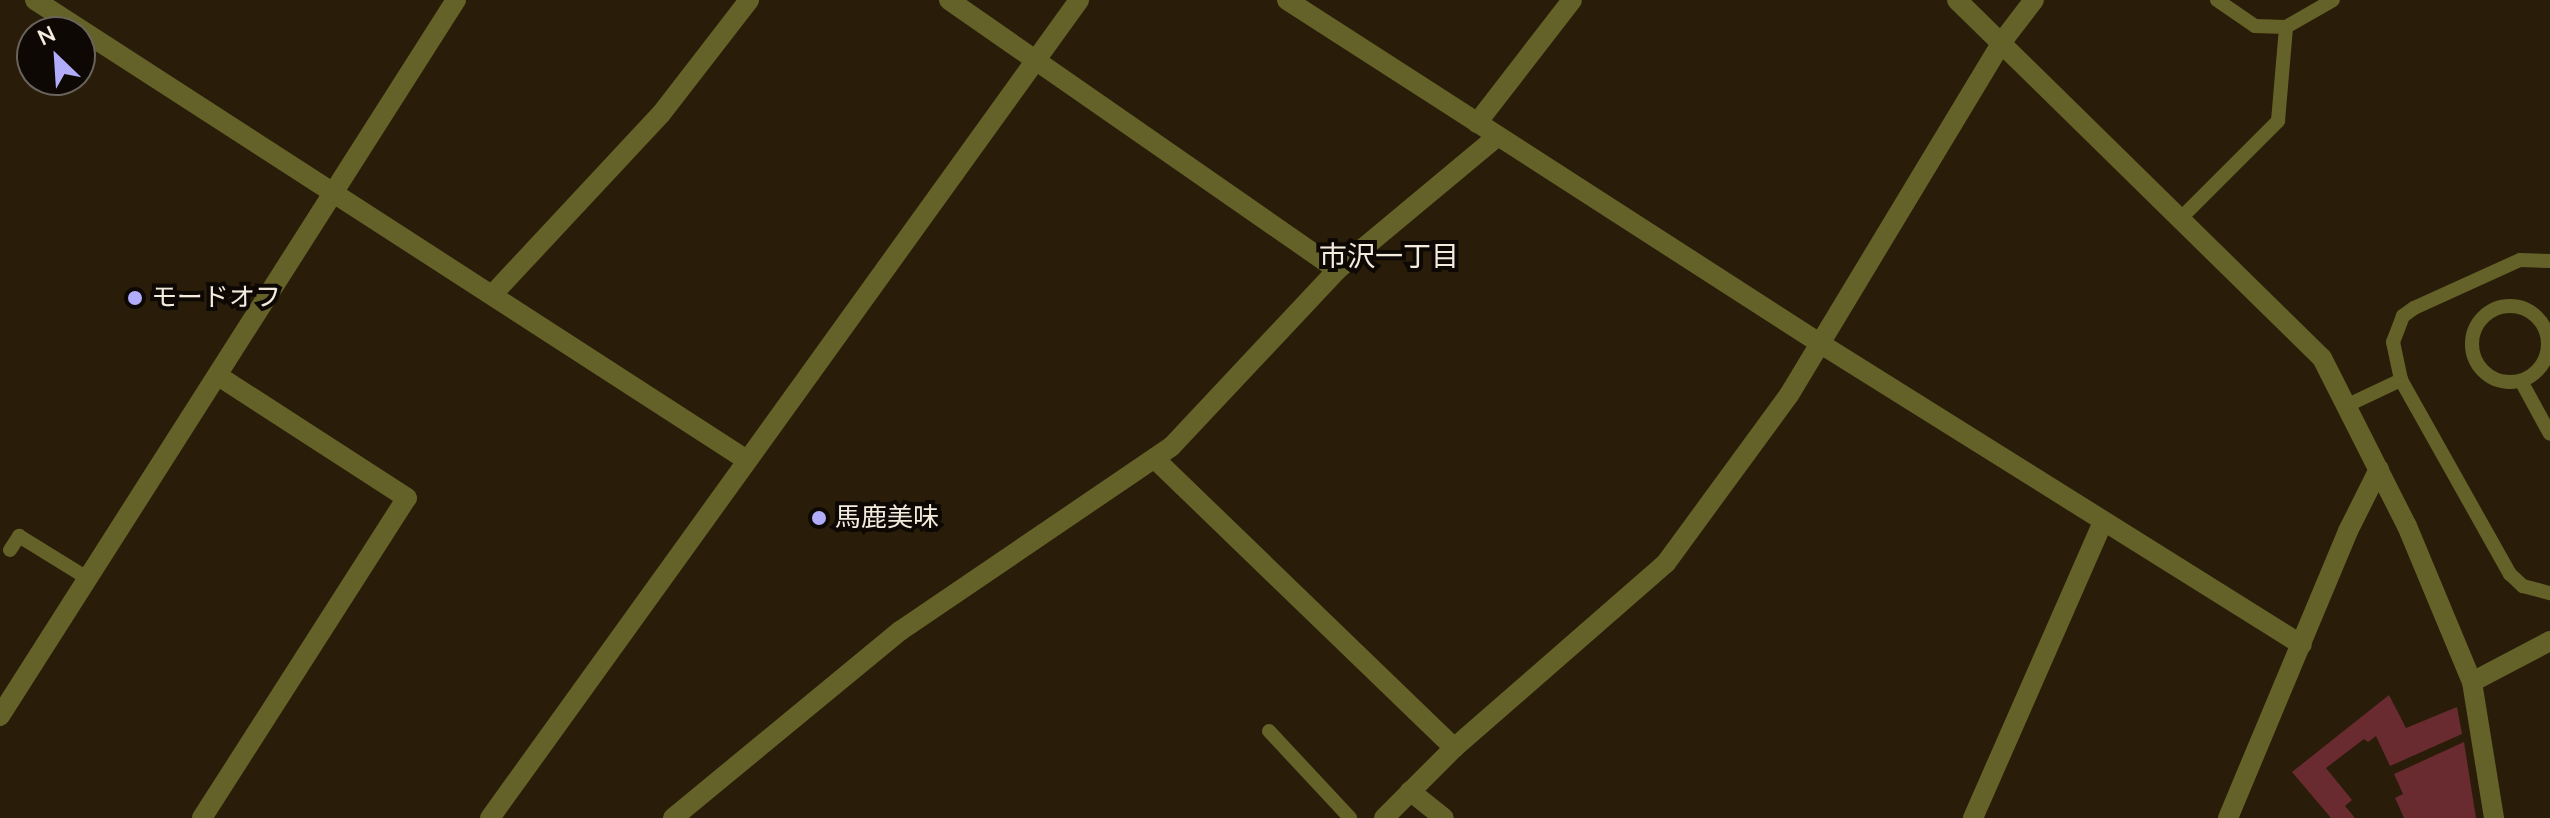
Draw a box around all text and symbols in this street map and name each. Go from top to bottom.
north arrow [16,16,96,96]
text: N [33,19,61,53]
district label: 市沢一丁目 [1319,240,1459,274]
place label: モードオフ [151,282,281,314]
marker: モードオフ [126,289,144,307]
place label: 馬鹿美味 [835,502,939,534]
marker: 馬鹿美味 [810,509,828,527]

